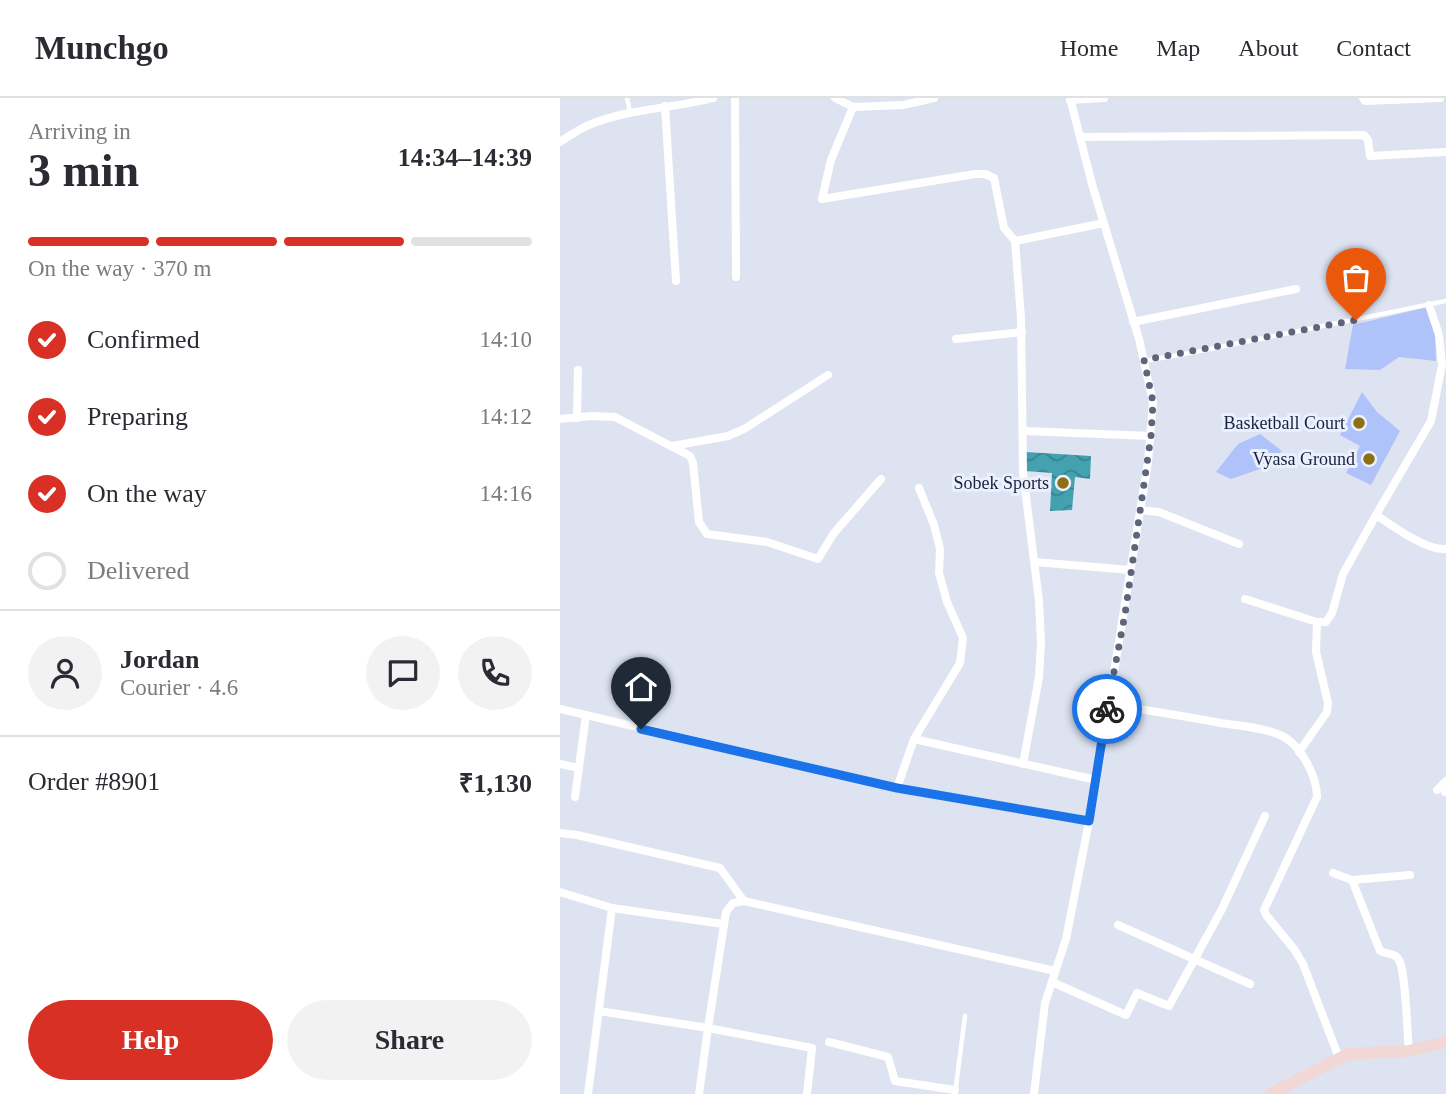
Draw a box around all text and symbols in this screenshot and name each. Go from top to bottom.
text: Munchgo [35,30,169,66]
text: Home [1060,35,1118,61]
text: Map [1156,35,1200,61]
text: About [1238,35,1298,61]
text: Contact [1336,35,1411,61]
text: Arriving in [28,119,131,144]
text: 14:34–14:39 [398,143,532,172]
text: 3 min [28,145,139,196]
pin [1326,248,1386,320]
text: On the way · 370 m [28,256,211,281]
icon: bag [1337,259,1375,297]
icon: check [28,321,66,359]
text: Confirmed [87,325,200,354]
text: 14:10 [480,327,532,352]
icon: check [28,398,66,436]
text: Preparing [87,402,188,431]
text: 14:12 [480,404,532,429]
place label: Basketball Court [1224,413,1345,433]
marker: Basketball Court [1351,415,1367,431]
place label: Vyasa Ground [1253,449,1355,469]
marker: Vyasa Ground [1361,451,1377,467]
place label: Sobek Sports [953,473,1049,493]
icon: check [28,475,66,513]
marker: Sobek Sports [1055,475,1071,491]
text: On the way [87,479,207,508]
text: 14:16 [480,481,532,506]
text: Delivered [87,556,190,585]
button: person [28,636,102,710]
button: chat [366,636,440,710]
button: phone [458,636,532,710]
text: Jordan [120,645,199,674]
pin [611,657,671,729]
icon: home [622,668,660,706]
courier [1072,674,1142,744]
text: Courier · 4.6 [120,675,238,700]
icon: bike [1088,690,1126,728]
text: Order #8901 [28,767,160,796]
text: ₹1,130 [459,769,532,798]
button: Help [28,1000,273,1080]
button: Share [287,1000,532,1080]

